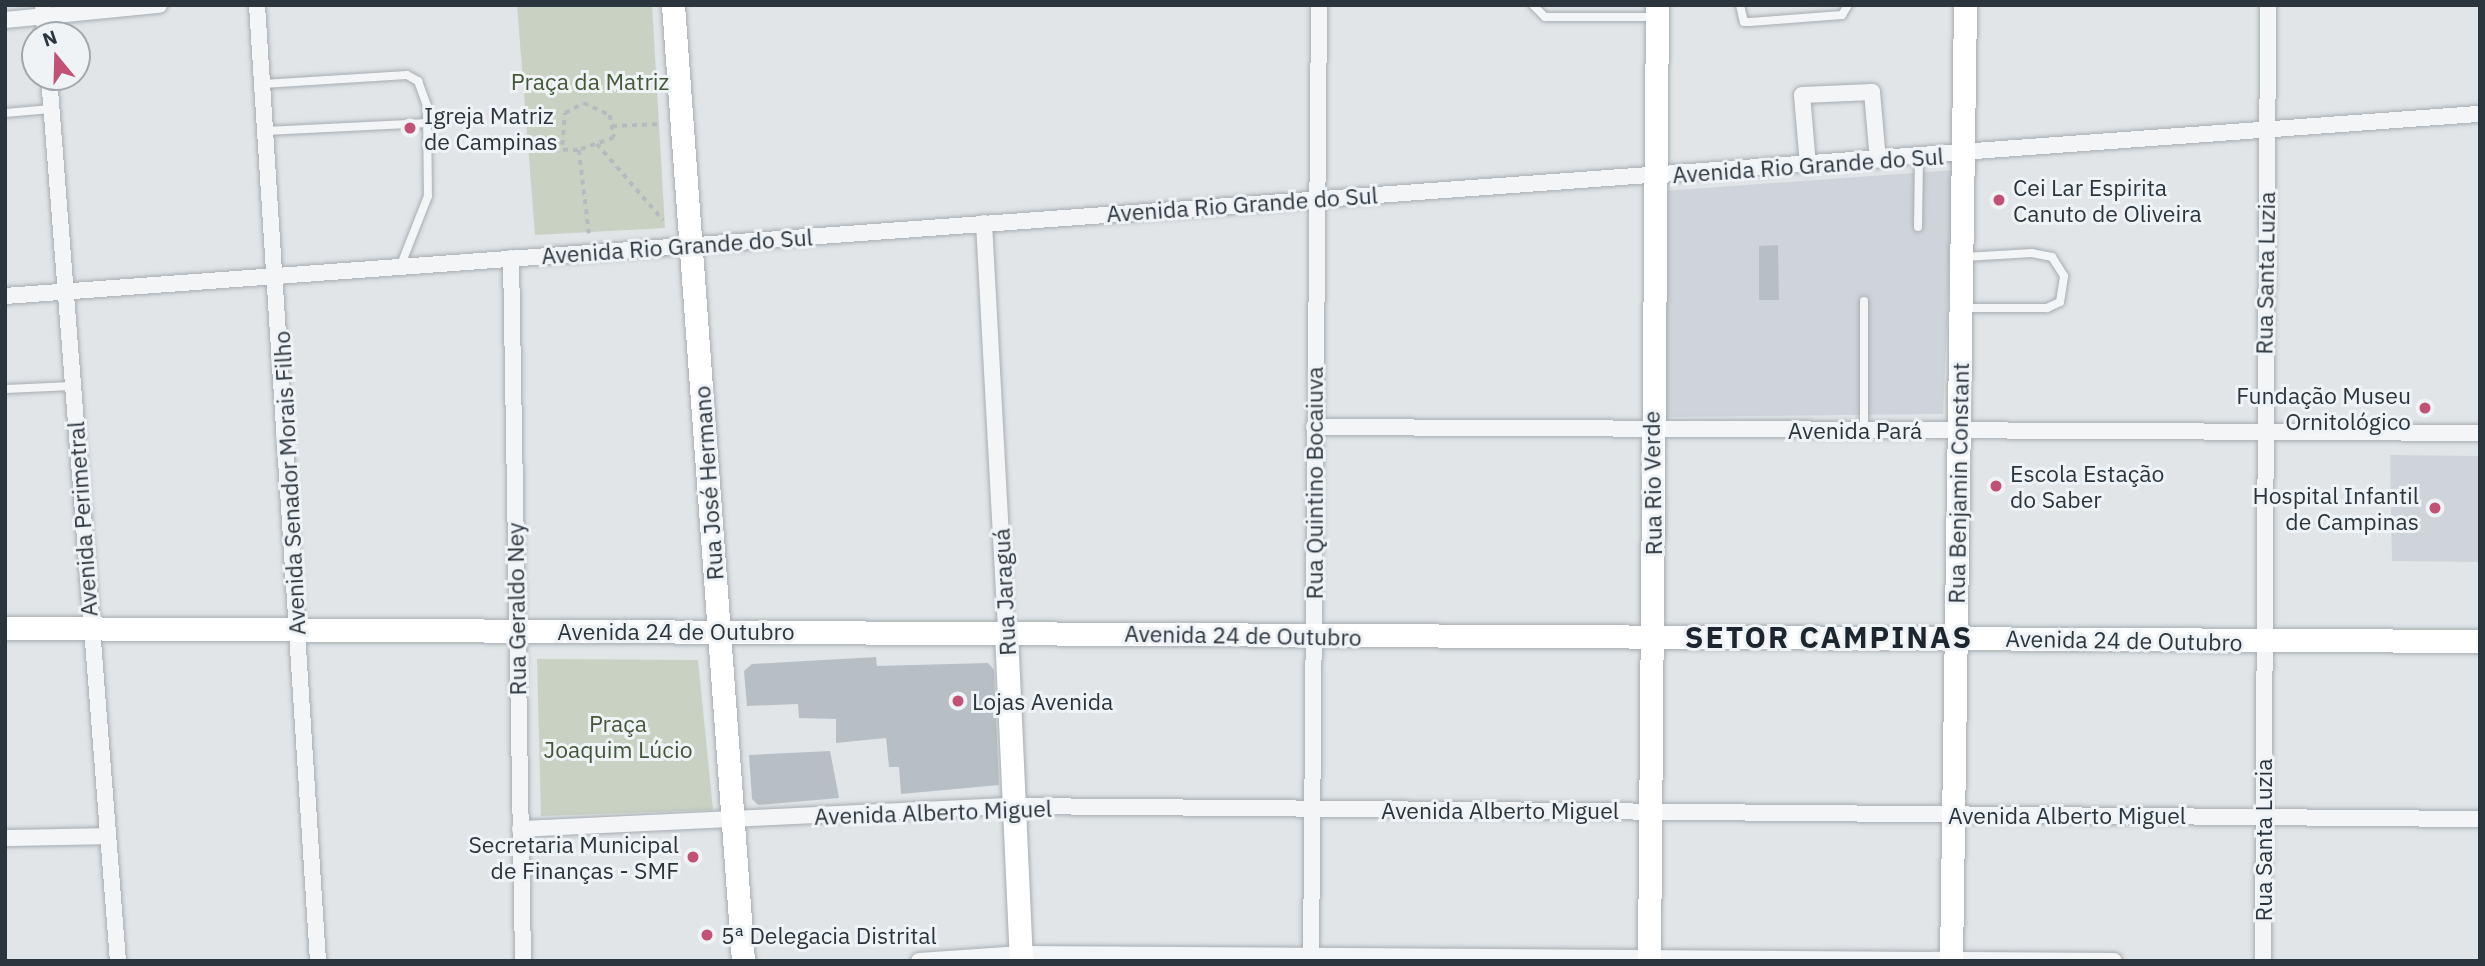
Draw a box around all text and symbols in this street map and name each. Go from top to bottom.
north arrow [21,21,91,91]
text: N [39,24,60,52]
park label: Praça da Matriz [511,67,669,95]
place label: Igreja Matriz de Campinas [424,101,558,155]
marker: Igreja Matriz de Campinas [402,120,418,136]
street label: Avenida Rio Grande do Sul [1671,142,1945,188]
place label: Cei Lar Espirita Canuto de Oliveira [2013,173,2202,227]
street label: Avenida Rio Grande do Sul [1105,181,1379,227]
street label: Rua Santa Luzia [2250,191,2280,355]
marker: Cei Lar Espirita Canuto de Oliveira [1991,192,2007,208]
street label: Avenida Rio Grande do Sul [540,223,814,269]
street label: Avenida Senador Morais Filho [267,330,311,636]
street label: Rua Benjamin Constant [1942,362,1974,604]
street label: Rua Quintino Bocaiuva [1300,367,1328,599]
place label: Fundação Museu Ornitológico [2236,381,2411,435]
street label: Rua José Hermano [687,385,729,581]
marker: Fundação Museu Ornitológico [2417,400,2433,416]
street label: Rua Rio Verde [1637,411,1667,555]
street label: Avenida Pará [1788,416,1922,444]
street label: Avenida Perimetral [61,420,103,618]
place label: Escola Estação do Saber [2010,459,2164,513]
marker: Escola Estação do Saber [1988,478,2004,494]
place label: Hospital Infantil de Campinas [2252,481,2419,535]
marker: Hospital Infantil de Campinas [2425,498,2445,518]
street label: Rua Geraldo Ney [501,522,531,696]
street label: Rua Jaraguá [987,528,1021,656]
street label: Avenida 24 de Outubro [557,617,795,645]
street label: Avenida 24 de Outubro [1124,619,1362,651]
district label: SETOR CAMPINAS [1687,619,1971,655]
street label: Avenida 24 de Outubro [2005,624,2243,656]
place label: Lojas Avenida [972,687,1113,715]
marker: Lojas Avenida [950,693,966,709]
park label: Praça Joaquim Lúcio [543,709,693,763]
street label: Rua Santa Luzia [2249,758,2277,922]
street label: Avenida Alberto Miguel [814,794,1052,830]
street label: Avenida Alberto Miguel [1381,796,1619,824]
street label: Avenida Alberto Miguel [1948,801,2186,829]
place label: Secretaria Municipal de Finanças - SMF [468,830,679,884]
marker: Secretaria Municipal de Finanças - SMF [685,849,701,865]
place label: 5ª Delegacia Distrital [721,921,937,949]
marker: 5ª Delegacia Distrital [699,927,715,943]

